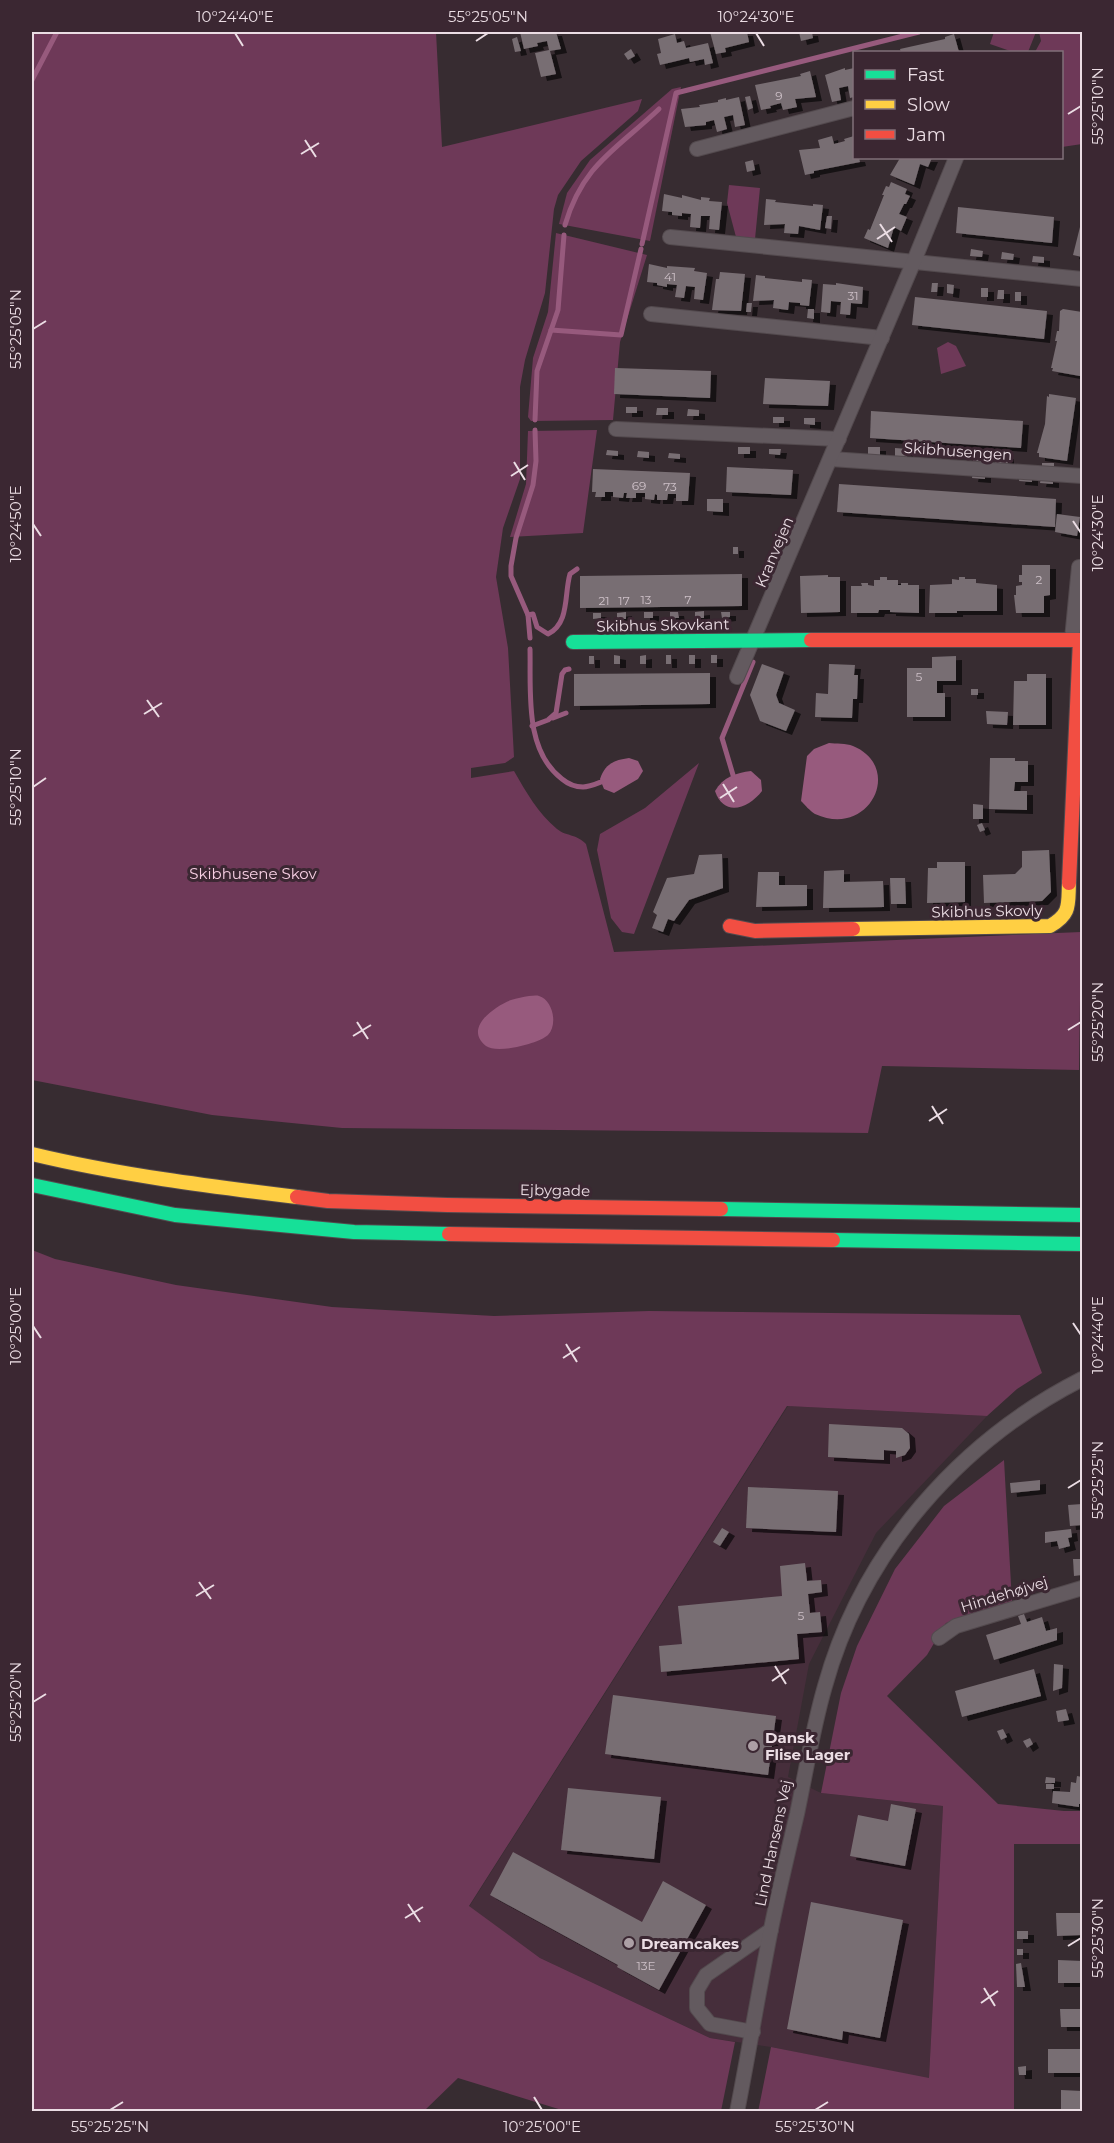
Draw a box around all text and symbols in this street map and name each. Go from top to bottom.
text: 10°24'40"E [196,7,274,26]
text: 55°25'05"N [448,7,528,26]
text: 10°24'30"E [717,7,795,26]
legend [853,51,1063,159]
text: Fast [907,64,945,86]
text: 55°25'10"N [1088,67,1107,145]
house number: 9 [775,88,783,103]
text: Slow [907,94,950,116]
text: Jam [906,124,946,146]
house number: 41 [664,269,676,284]
house number: 31 [847,288,859,303]
text: 55°25'05"N [6,289,25,369]
street label: Skibhusengen [903,438,1013,464]
house number: 69 [632,478,646,493]
house number: 73 [663,479,677,494]
text: 10°24'50"E [6,485,25,563]
text: 10°24'30"E [1088,494,1107,572]
street label: Kranvejen [751,514,797,590]
house number: 2 [1036,572,1043,587]
house number: 13 [640,592,652,607]
house number: 7 [684,592,692,607]
house number: 21 [598,593,610,608]
house number: 17 [618,593,630,608]
street label: Skibhus Skovkant [596,614,730,636]
house number: 5 [916,669,923,684]
text: 55°25'10"N [6,748,25,826]
park label: Skibhusene Skov [189,864,318,883]
street label: Skibhus Skovly [931,901,1044,921]
text: 55°25'20"N [1088,982,1107,1062]
street label: Ejbygade [520,1180,590,1200]
text: 10°25'00"E [6,1287,25,1365]
text: 10°24'40"E [1088,1296,1107,1374]
text: 55°25'25"N [1088,1441,1107,1519]
street label: Hindehøjvej [958,1572,1050,1616]
house number: 5 [798,1608,805,1623]
text: 55°25'20"N [6,1662,25,1742]
place label: Dansk Flise Lager [765,1728,851,1764]
marker: Dansk Flise Lager [746,1739,760,1753]
street label: Lind Hansens Vej [750,1778,796,1908]
text: 55°25'30"N [1088,1898,1107,1978]
place label: Dreamcakes [641,1934,739,1953]
marker: Dreamcakes [622,1936,636,1950]
house number: 13E [636,1958,656,1973]
text: 55°25'25"N [71,2117,149,2136]
text: 10°25'00"E [503,2117,581,2136]
text: 55°25'30"N [775,2117,855,2136]

